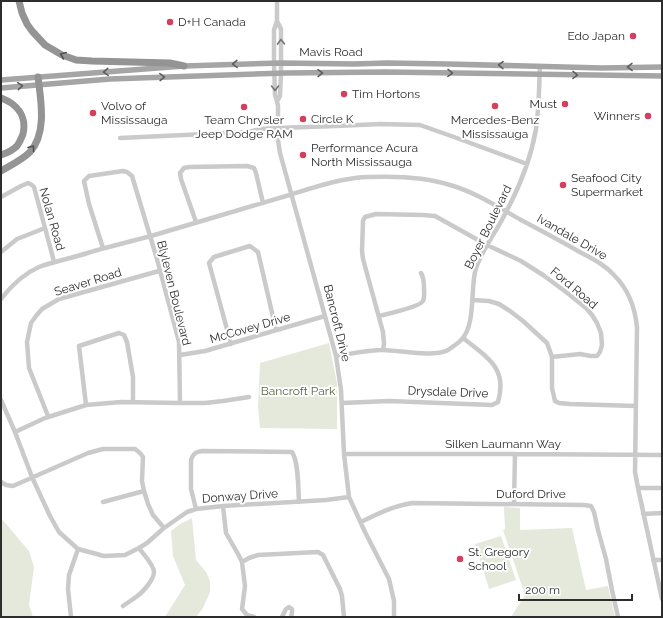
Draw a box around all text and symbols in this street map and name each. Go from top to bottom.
place label: D+H Canada [178,15,246,29]
marker: D+H Canada [165,17,175,27]
place label: Edo Japan [567,29,625,43]
marker: Edo Japan [628,31,638,41]
one-way arrow [277,39,285,45]
street label: Mavis Road [299,45,363,59]
one-way arrow [59,52,67,60]
one-way arrow [232,60,238,68]
one-way arrow [498,61,504,69]
one-way arrow [627,63,633,71]
one-way arrow [102,67,109,76]
one-way arrow [317,69,323,77]
one-way arrow [447,69,453,77]
one-way arrow [572,71,578,79]
one-way arrow [159,73,165,81]
one-way arrow [17,82,23,91]
one-way arrow [271,85,279,91]
place label: Tim Hortons [352,87,420,101]
marker: Tim Hortons [339,89,349,99]
place label: Must [530,97,557,111]
place label: Volvo of Mississauga [101,99,168,127]
marker: Must [560,99,570,109]
marker: Mercedes-Benz Mississauga [490,101,500,111]
marker: Team Chrysler Jeep Dodge RAM [239,102,249,112]
marker: Volvo of Mississauga [88,108,98,118]
place label: Winners [594,109,640,123]
marker: Winners [643,111,653,121]
place label: Circle K [311,112,354,126]
place label: Team Chrysler Jeep Dodge RAM [195,113,293,141]
place label: Mercedes-Benz Mississauga [451,113,539,141]
marker: Circle K [298,114,308,124]
place label: Performance Acura North Mississauga [311,141,418,169]
one-way arrow [27,145,35,152]
marker: Performance Acura North Mississauga [298,150,308,160]
place label: Seafood City Supermarket [571,171,643,199]
marker: Seafood City Supermarket [558,180,568,190]
street label: Boyer Boulevard [462,183,514,271]
street label: Nolan Road [36,186,68,252]
street label: Ivandale Drive [534,211,610,263]
street label: Blyleven Boulevard [154,239,194,347]
street label: Ford Road [548,264,600,312]
street label: Seaver Road [53,265,123,299]
street label: Bancroft Drive [321,283,353,363]
street label: McCovey Drive [208,310,292,346]
park label: Bancroft Park [261,384,336,398]
street label: Drysdale Drive [407,384,489,400]
street label: Silken Laumann Way [445,437,561,451]
street label: Donway Drive [201,486,279,506]
street label: Duford Drive [496,487,566,501]
place label: St. Gregory School [468,545,530,573]
marker: St. Gregory School [455,554,465,564]
scale bar [519,576,632,602]
text: 200 m [525,583,560,597]

